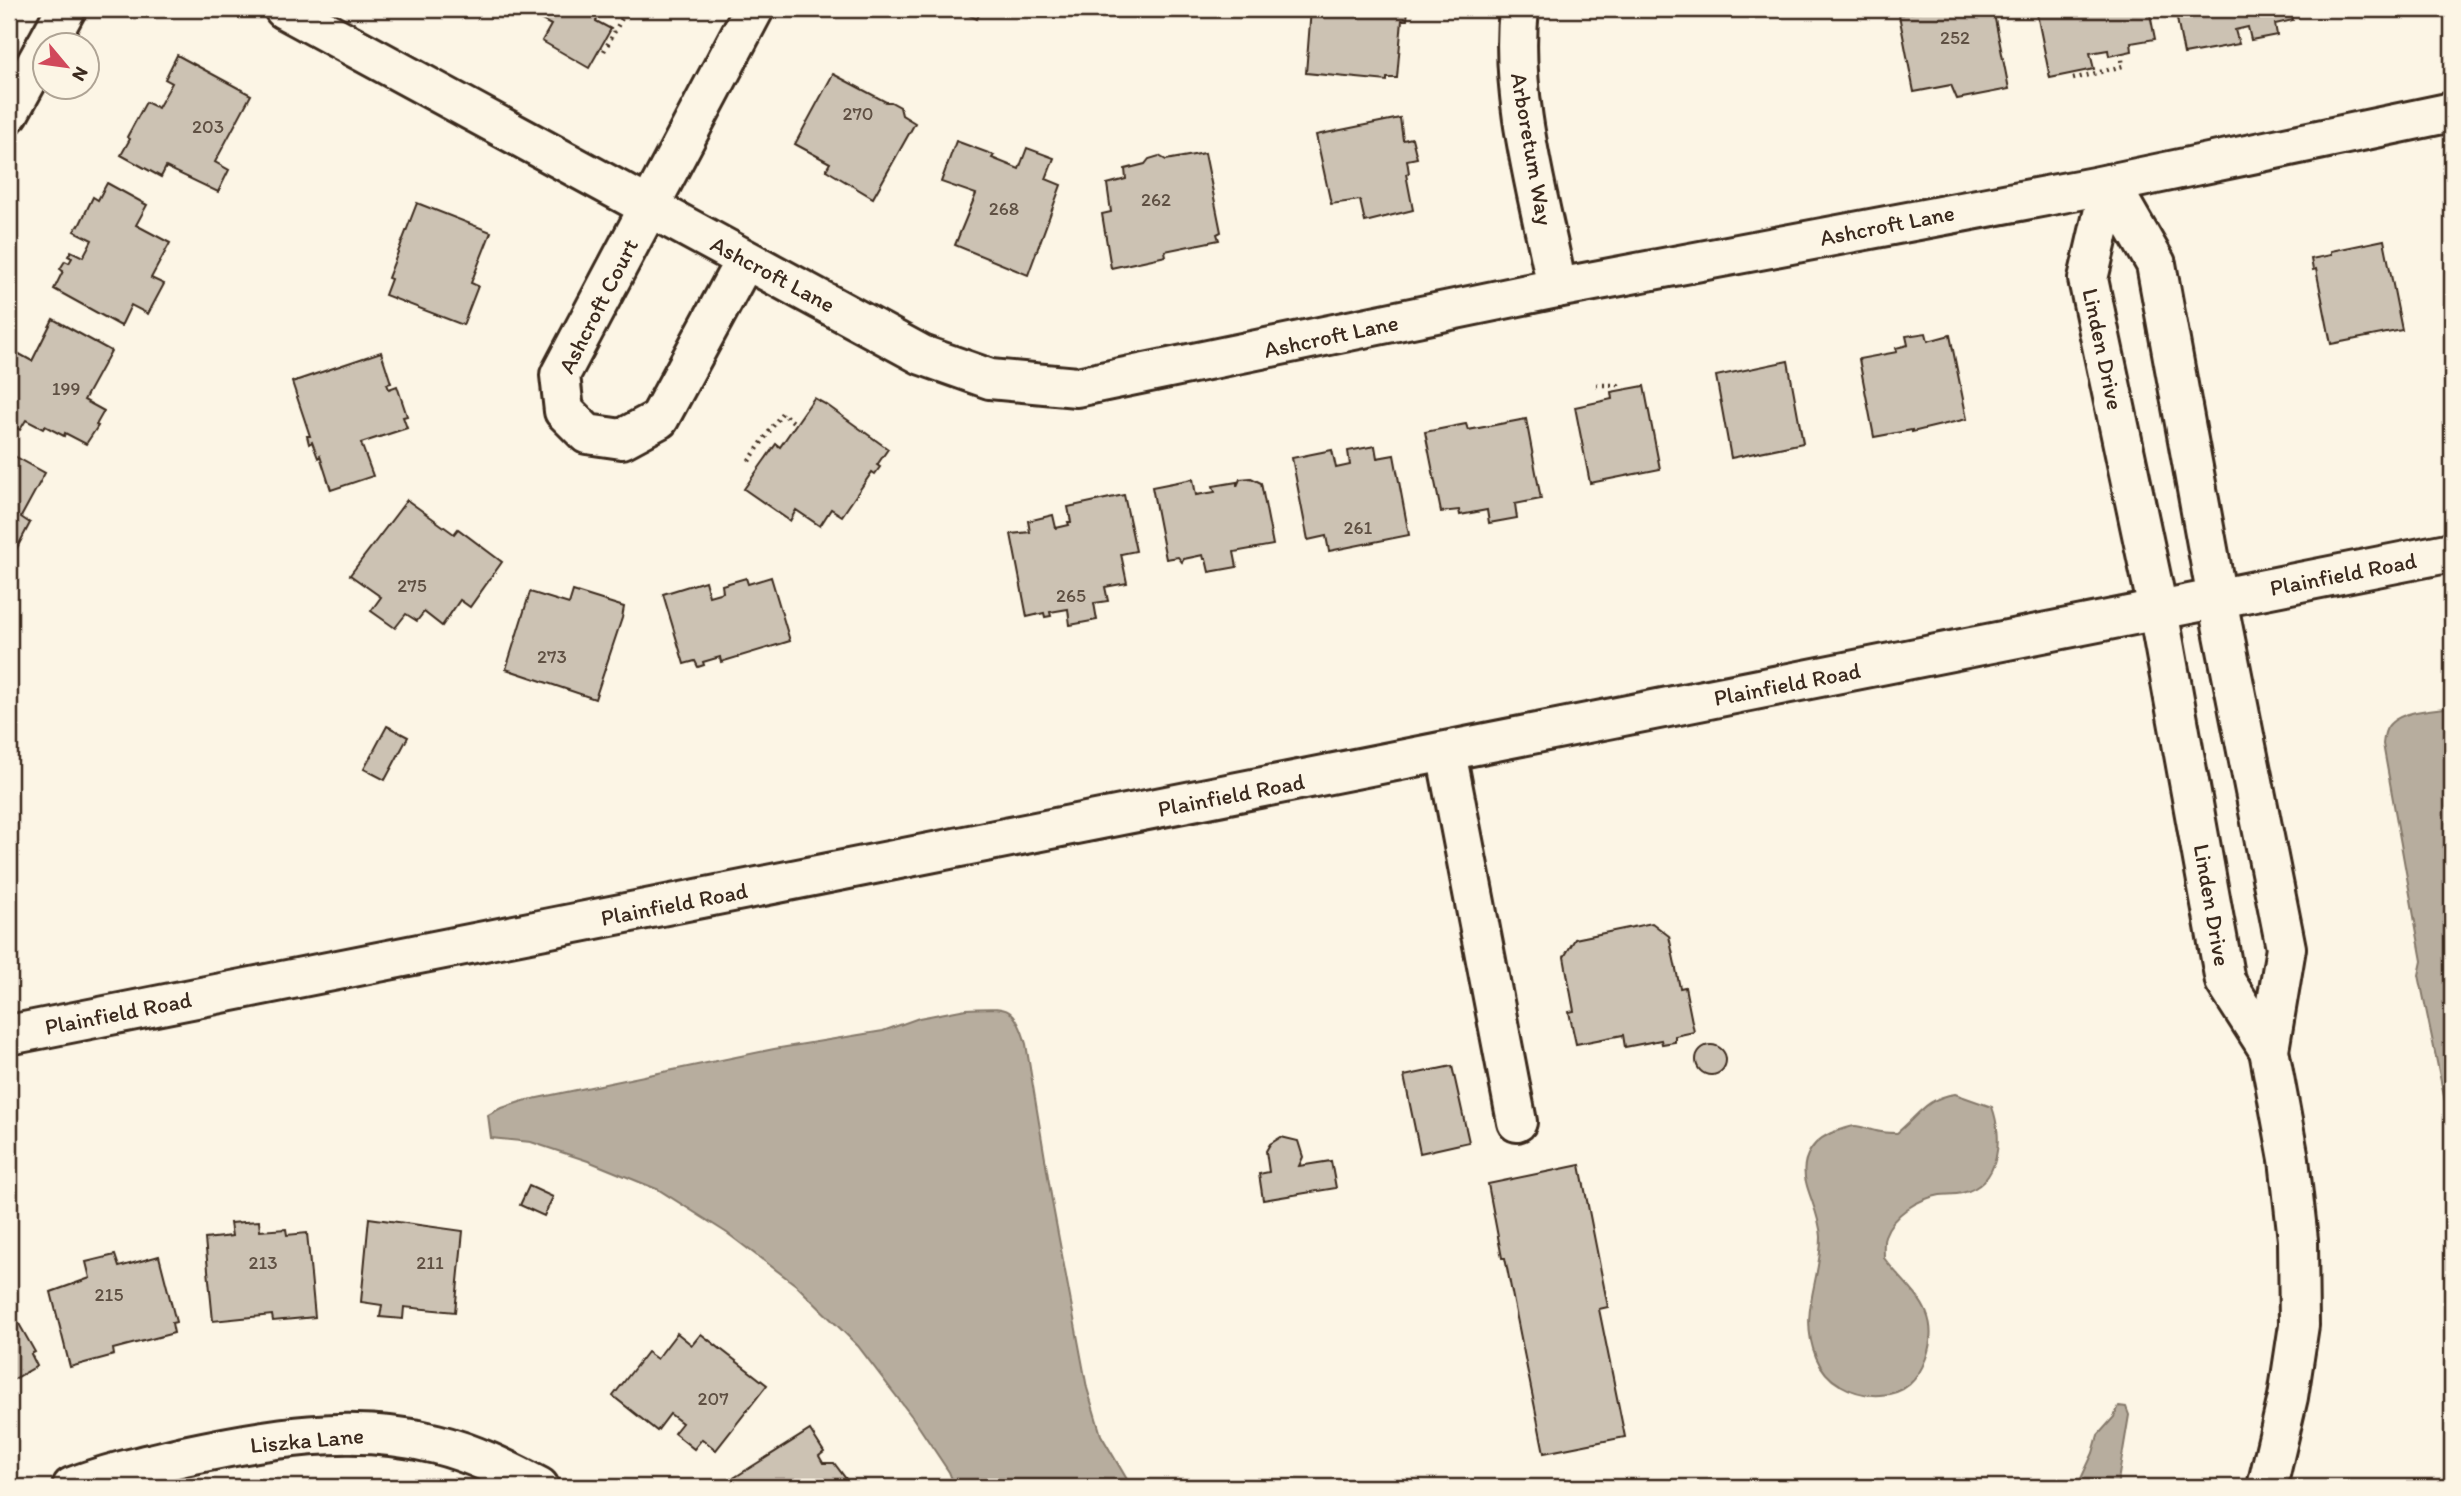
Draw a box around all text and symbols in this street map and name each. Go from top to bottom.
house number: 252 [1940,26,1970,49]
north arrow [32,32,102,102]
text: N [67,63,94,85]
street label: Arboretum Way [1505,71,1559,228]
house number: 270 [842,102,874,125]
house number: 203 [192,115,224,138]
house number: 262 [1141,188,1171,211]
house number: 268 [989,197,1019,220]
street label: Ashcroft Lane [1817,198,1957,252]
street label: Ashcroft Lane [706,230,840,318]
street label: Ashcroft Court [552,234,644,378]
street label: Linden Drive [2076,286,2130,412]
street label: Ashcroft Lane [1261,308,1401,364]
house number: 199 [52,377,80,400]
house number: 261 [1344,516,1373,539]
street label: Plainfield Road [2267,546,2419,602]
house number: 275 [397,574,427,597]
house number: 265 [1056,584,1086,607]
house number: 273 [537,645,567,668]
street label: Plainfield Road [1711,656,1863,712]
street label: Plainfield Road [1155,767,1307,823]
street label: Linden Drive [2187,842,2237,968]
street label: Plainfield Road [598,876,750,932]
street label: Plainfield Road [42,985,194,1041]
house number: 213 [248,1251,278,1274]
house number: 211 [416,1251,444,1274]
house number: 215 [95,1283,123,1306]
house number: 207 [697,1387,729,1410]
street label: Liszka Lane [249,1421,365,1459]

